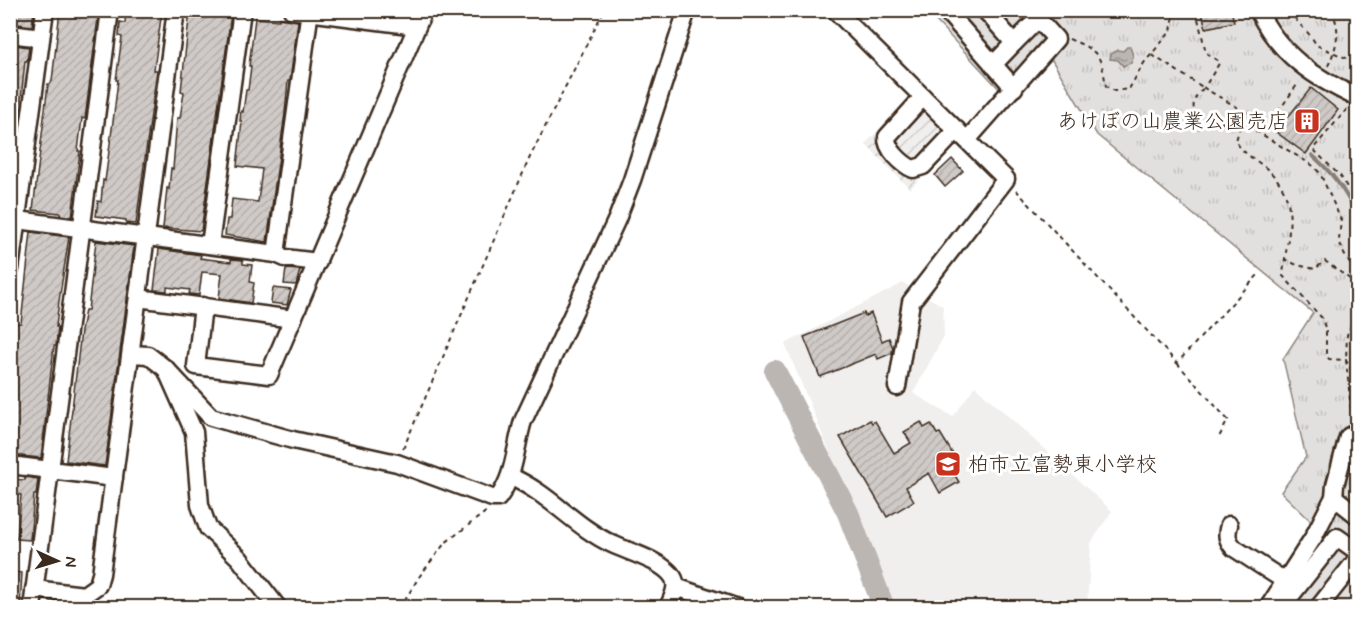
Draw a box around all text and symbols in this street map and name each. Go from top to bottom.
building icon: あけぼの山農業公園売店 [1292,106,1322,136]
place label: あけぼの山農業公園売店 [1057,108,1288,136]
school or university icon: 柏市立富勢東小学校 [933,449,963,479]
place label: 柏市立富勢東小学校 [968,451,1157,479]
north arrow [27,531,87,591]
text: N [60,556,81,568]

